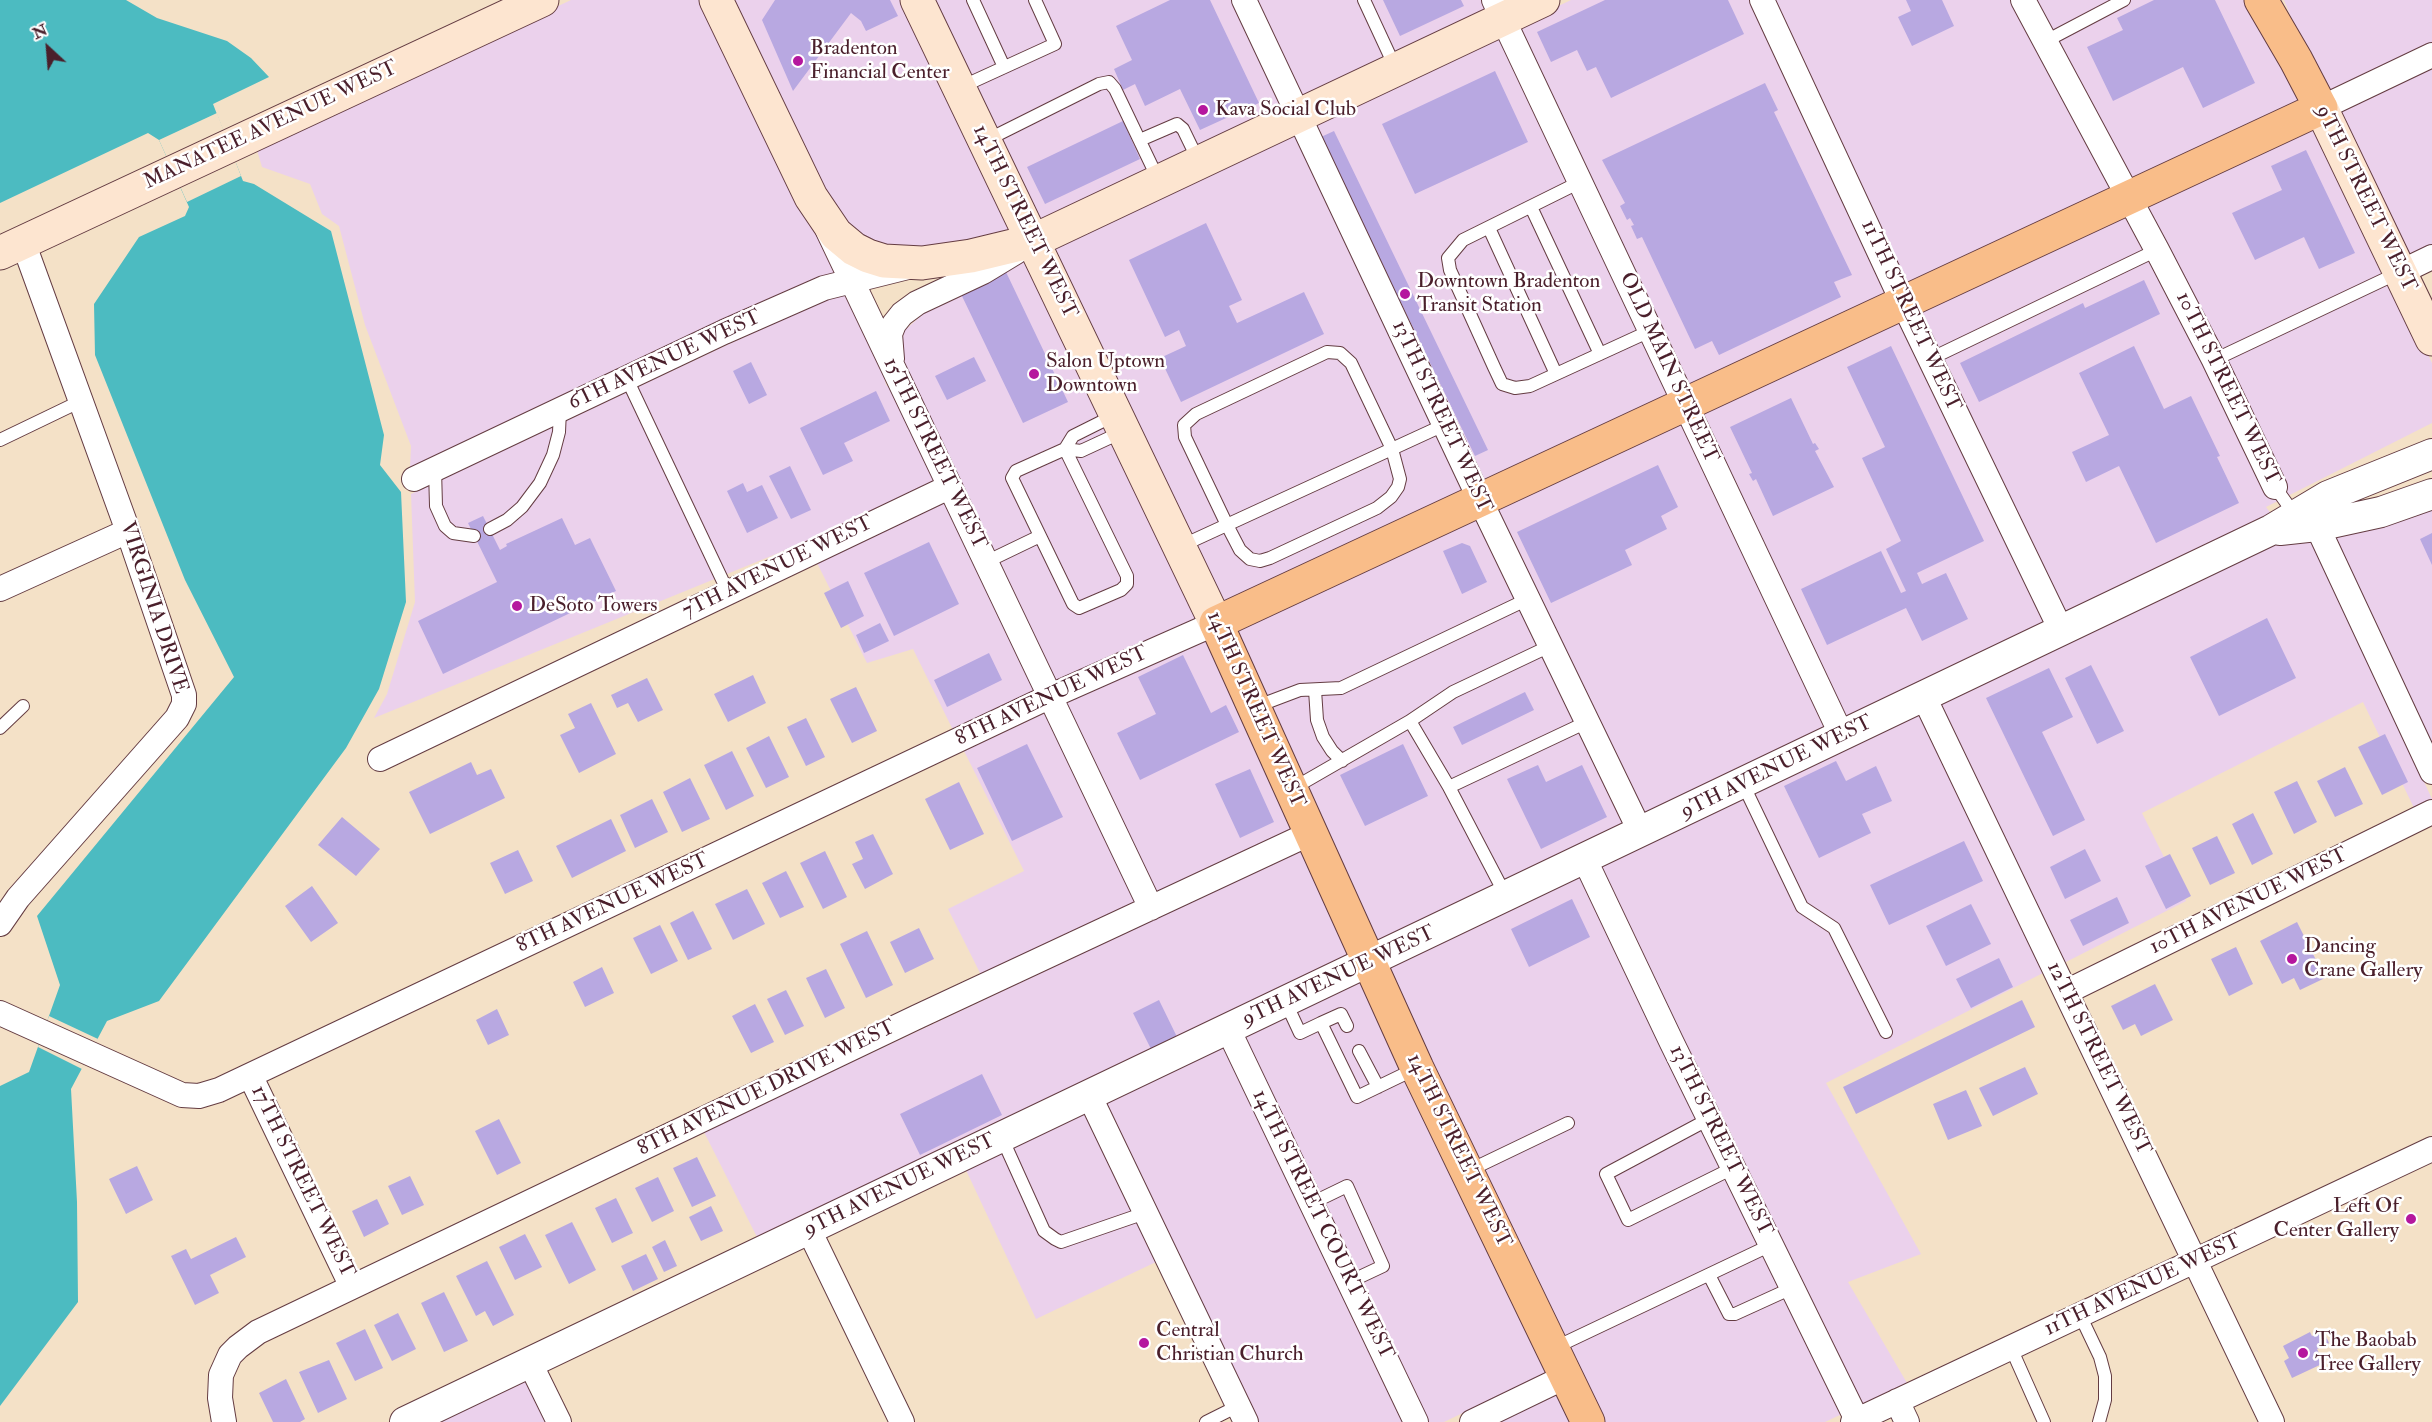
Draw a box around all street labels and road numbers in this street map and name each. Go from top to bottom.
street label: MANATEE AVENUE WEST [140,56,402,196]
street label: 9TH STREET WEST [2309,102,2421,296]
street label: 14TH STREET WEST [966,121,1082,323]
street label: 11TH STREET WEST [1855,216,1965,416]
street label: OLD MAIN STREET [1613,269,1723,467]
street label: 10TH STREET WEST [2169,288,2285,490]
street label: 6TH AVENUE WEST [565,305,765,417]
street label: 13TH STREET WEST [1385,317,1497,517]
street label: 15TH STREET WEST [877,354,991,554]
street label: 7TH AVENUE WEST [679,511,877,625]
street label: VIRGINIA DRIVE [113,519,193,697]
street label: 14TH STREET WEST [1200,608,1310,812]
street label: 8TH AVENUE WEST [952,641,1152,753]
street label: 9TH AVENUE WEST [1677,711,1877,825]
street label: 10TH AVENUE WEST [2146,843,2352,961]
street label: 8TH AVENUE WEST [513,848,713,960]
street label: 9TH AVENUE WEST [1239,921,1439,1033]
street label: 12TH STREET WEST [2040,958,2156,1160]
street label: 8TH AVENUE DRIVE WEST [634,1016,900,1162]
street label: 13TH STREET WEST [1663,1041,1777,1241]
street label: 14TH STREET WEST [1400,1050,1516,1252]
street label: 17TH STREET WEST [244,1082,360,1282]
street label: 14TH STREET COURT WEST [1246,1086,1398,1364]
street label: 9TH AVENUE WEST [800,1129,1000,1243]
street label: 11TH AVENUE WEST [2041,1229,2245,1343]

